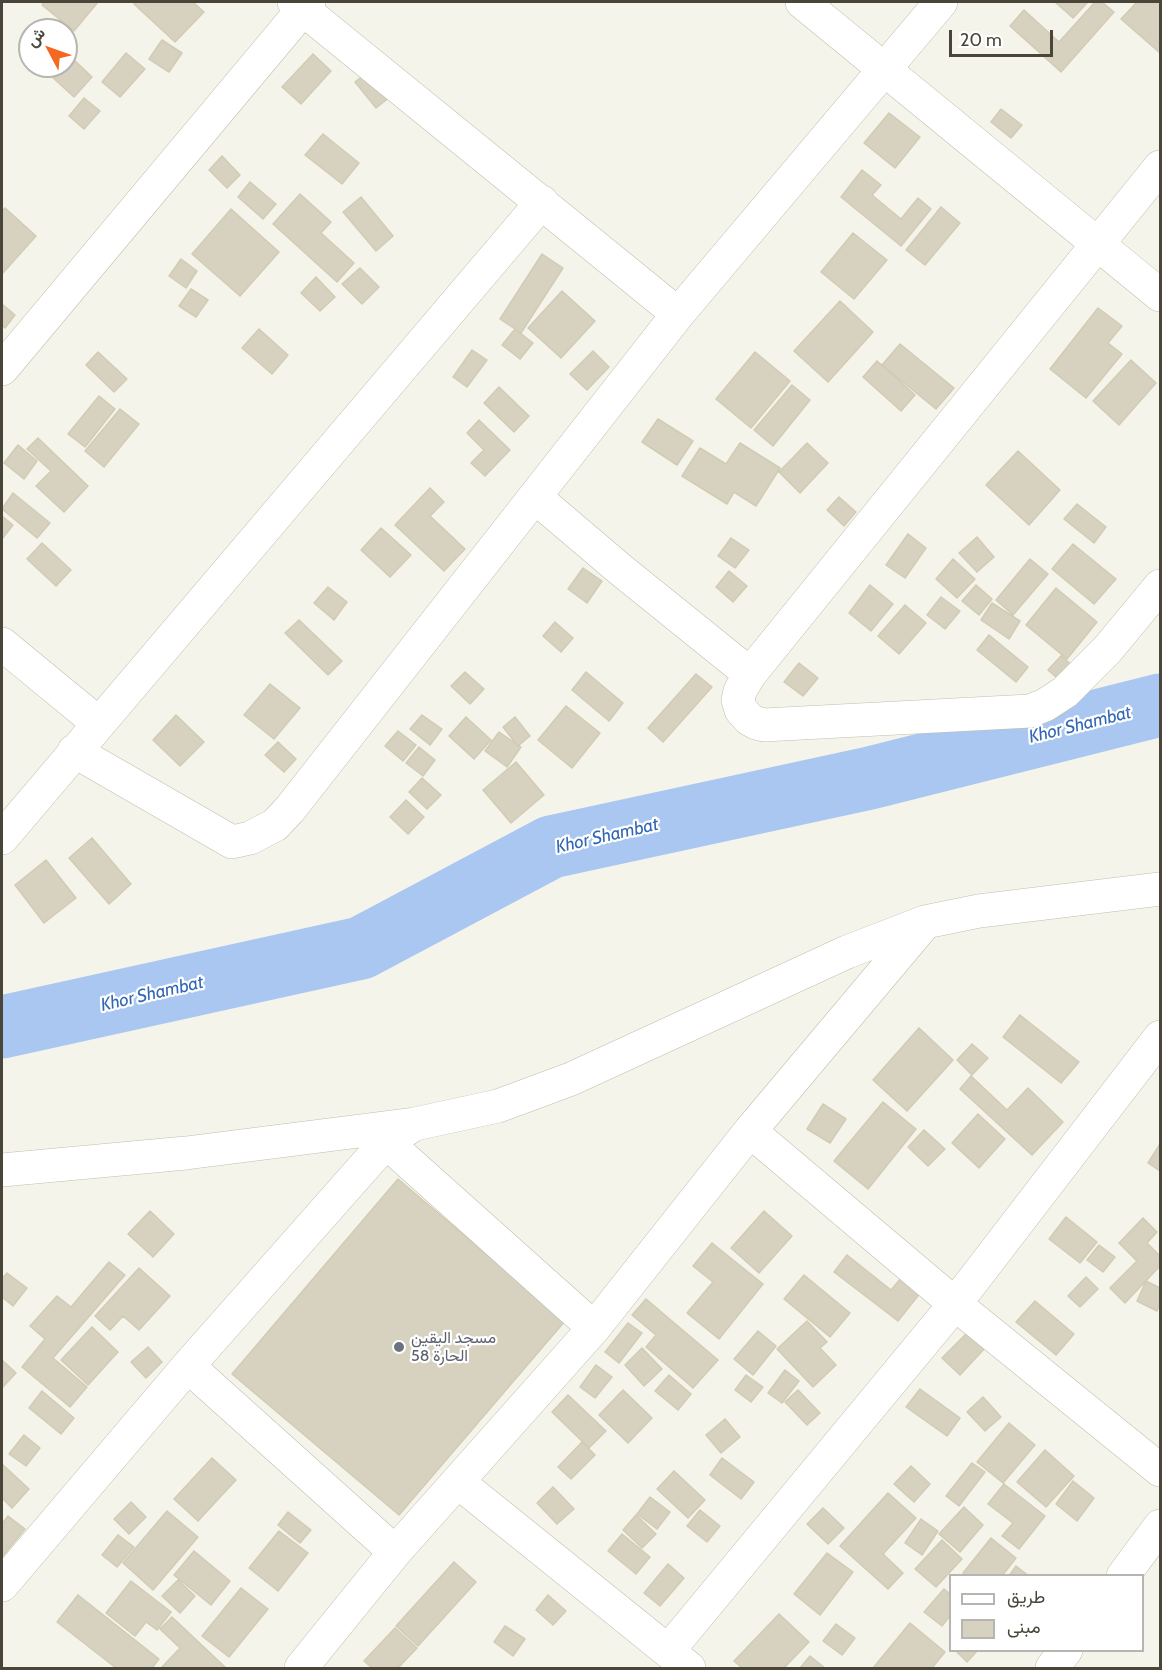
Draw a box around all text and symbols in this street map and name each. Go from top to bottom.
north arrow [18,18,78,78]
scale bar [952,18,1056,56]
text: ش [22,24,49,51]
text: 20 m [960,29,1002,51]
water label: Khor Shambat [1027,702,1133,748]
water label: Khor Shambat [554,814,660,858]
water label: Khor Shambat [99,972,205,1016]
place label: مسجد اليقين الحارة 58 [411,1328,496,1366]
marker: مسجد اليقين الحارة 58 [392,1340,406,1354]
legend [949,1574,1144,1652]
text: طريق [1007,1586,1045,1608]
text: مبنى [1007,1616,1041,1638]

